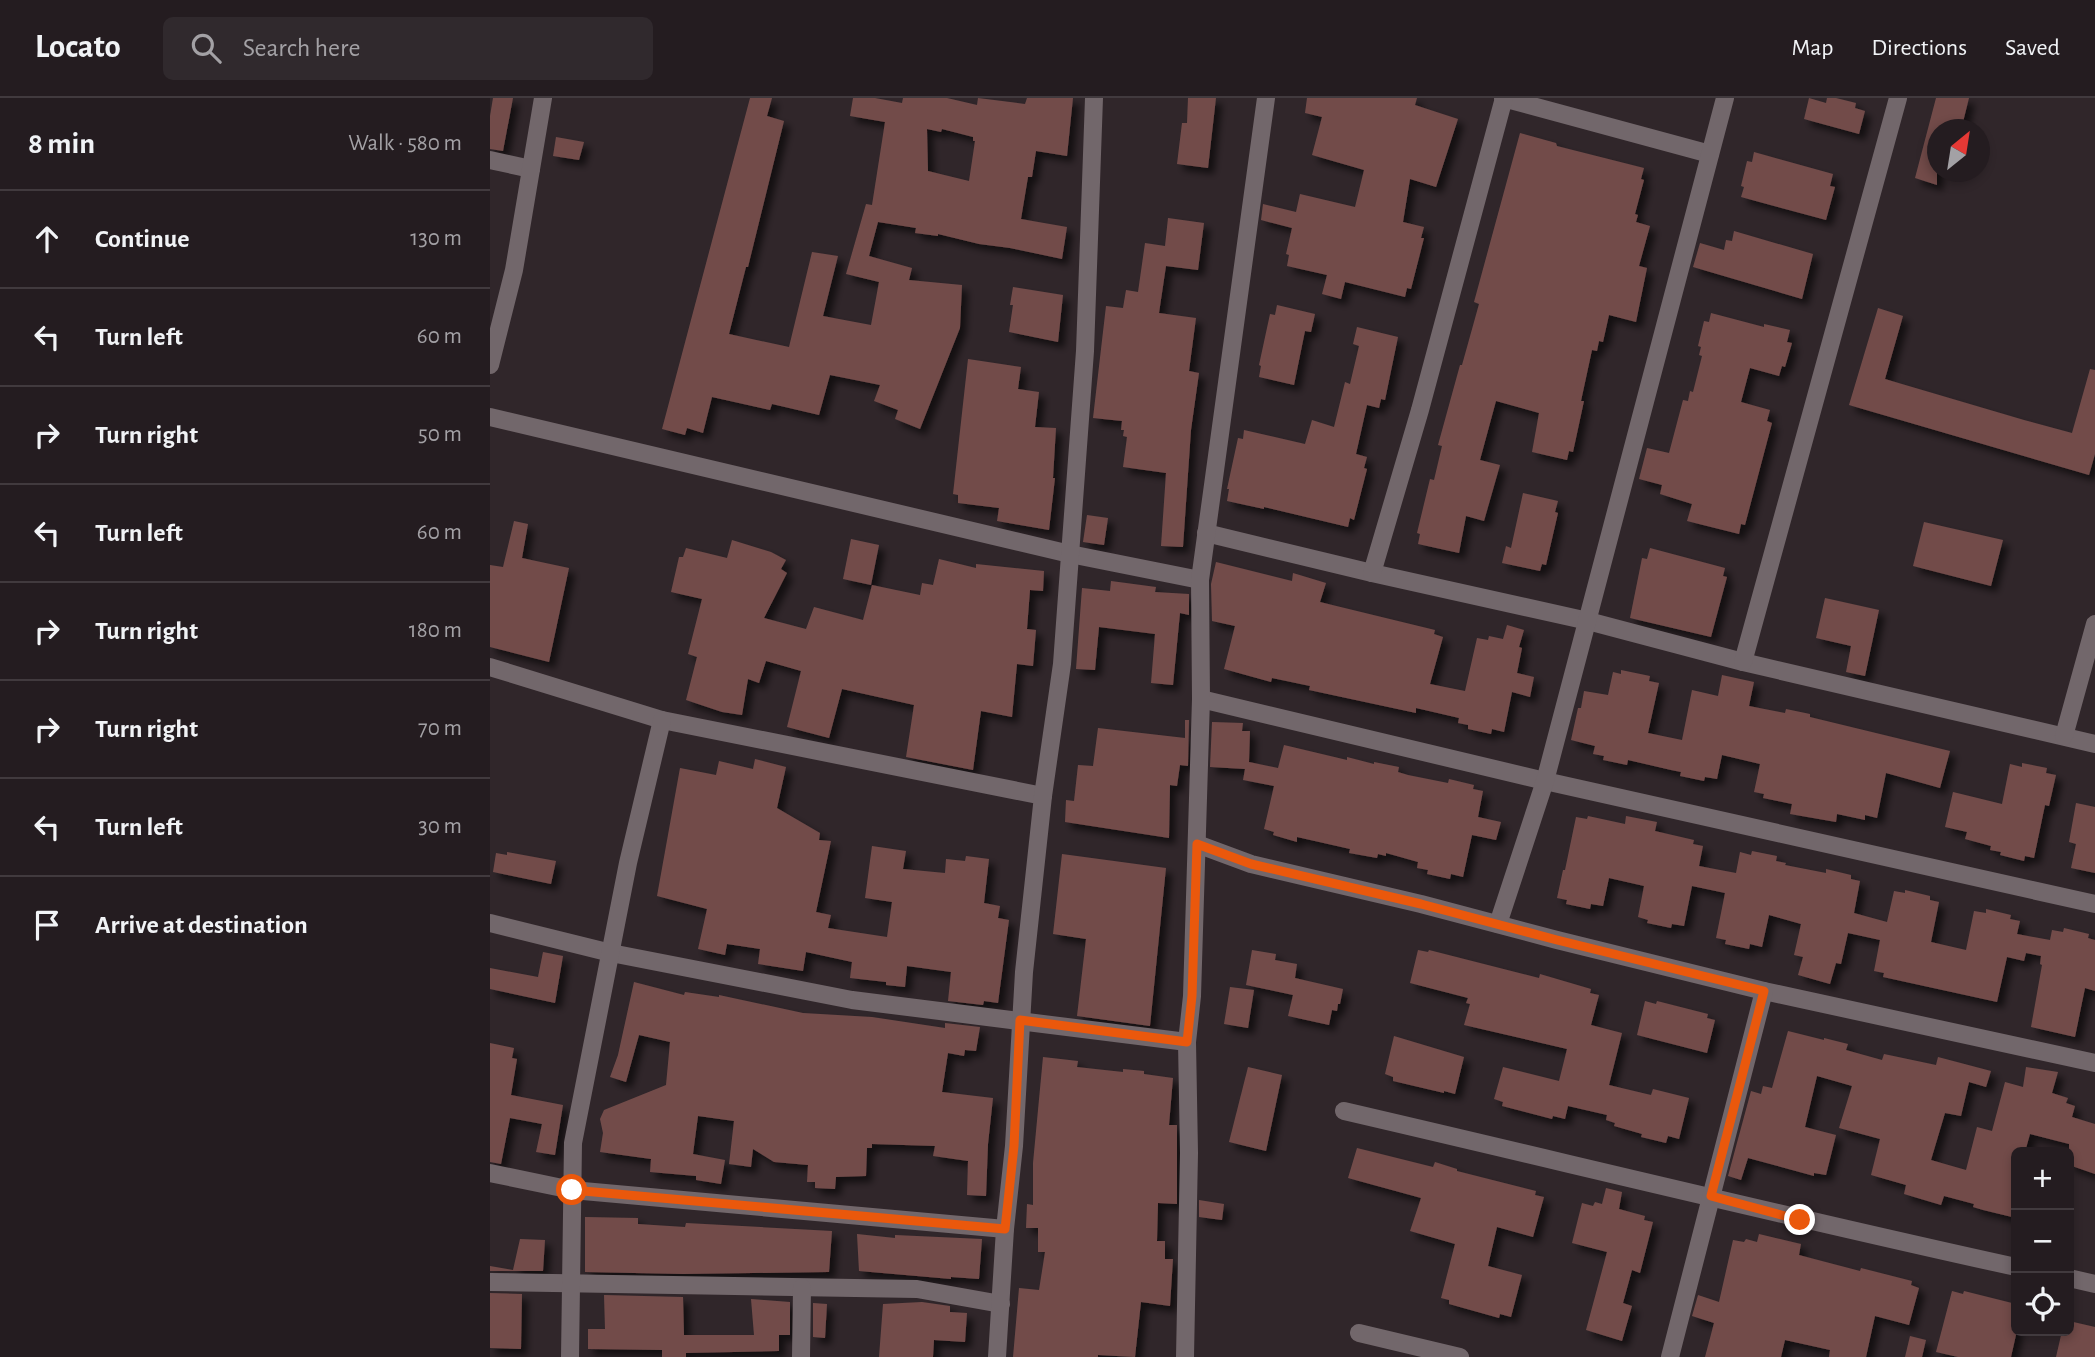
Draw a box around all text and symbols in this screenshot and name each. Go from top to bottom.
search box [163,17,653,80]
icon: search [187,29,225,67]
text: Locato [35,31,121,64]
text: Search here [243,35,360,61]
text: Map [1791,36,1833,60]
text: Directions [1871,36,1967,60]
text: Saved [2005,36,2060,60]
north arrow [1927,119,1990,182]
text: 8 min [28,129,95,159]
text: Walk · 580 m [348,132,462,155]
icon: ahead [28,220,66,258]
text: Continue [95,226,190,252]
text: 130 m [410,227,462,250]
icon: left [28,318,66,356]
text: Turn left [95,324,183,350]
text: 60 m [417,325,462,348]
icon: right [28,416,66,454]
text: Turn right [95,422,198,448]
text: 50 m [418,423,462,446]
icon: left [28,514,66,552]
text: Turn left [95,520,183,546]
text: 60 m [417,521,462,544]
icon: right [28,612,66,650]
text: Turn right [95,618,198,644]
text: 180 m [409,619,462,642]
icon: right [28,710,66,748]
text: Turn right [95,716,198,742]
text: 70 m [418,717,462,740]
icon: left [28,808,66,846]
text: Turn left [95,814,183,840]
text: 30 m [418,815,462,838]
icon: arrive [28,906,66,944]
text: Arrive at destination [95,912,308,938]
map controls [2011,1147,2074,1336]
button: + [2011,1147,2074,1210]
route start [556,1174,587,1205]
route end [1784,1204,1815,1235]
button: − [2011,1210,2074,1273]
button: locate [2011,1273,2074,1336]

